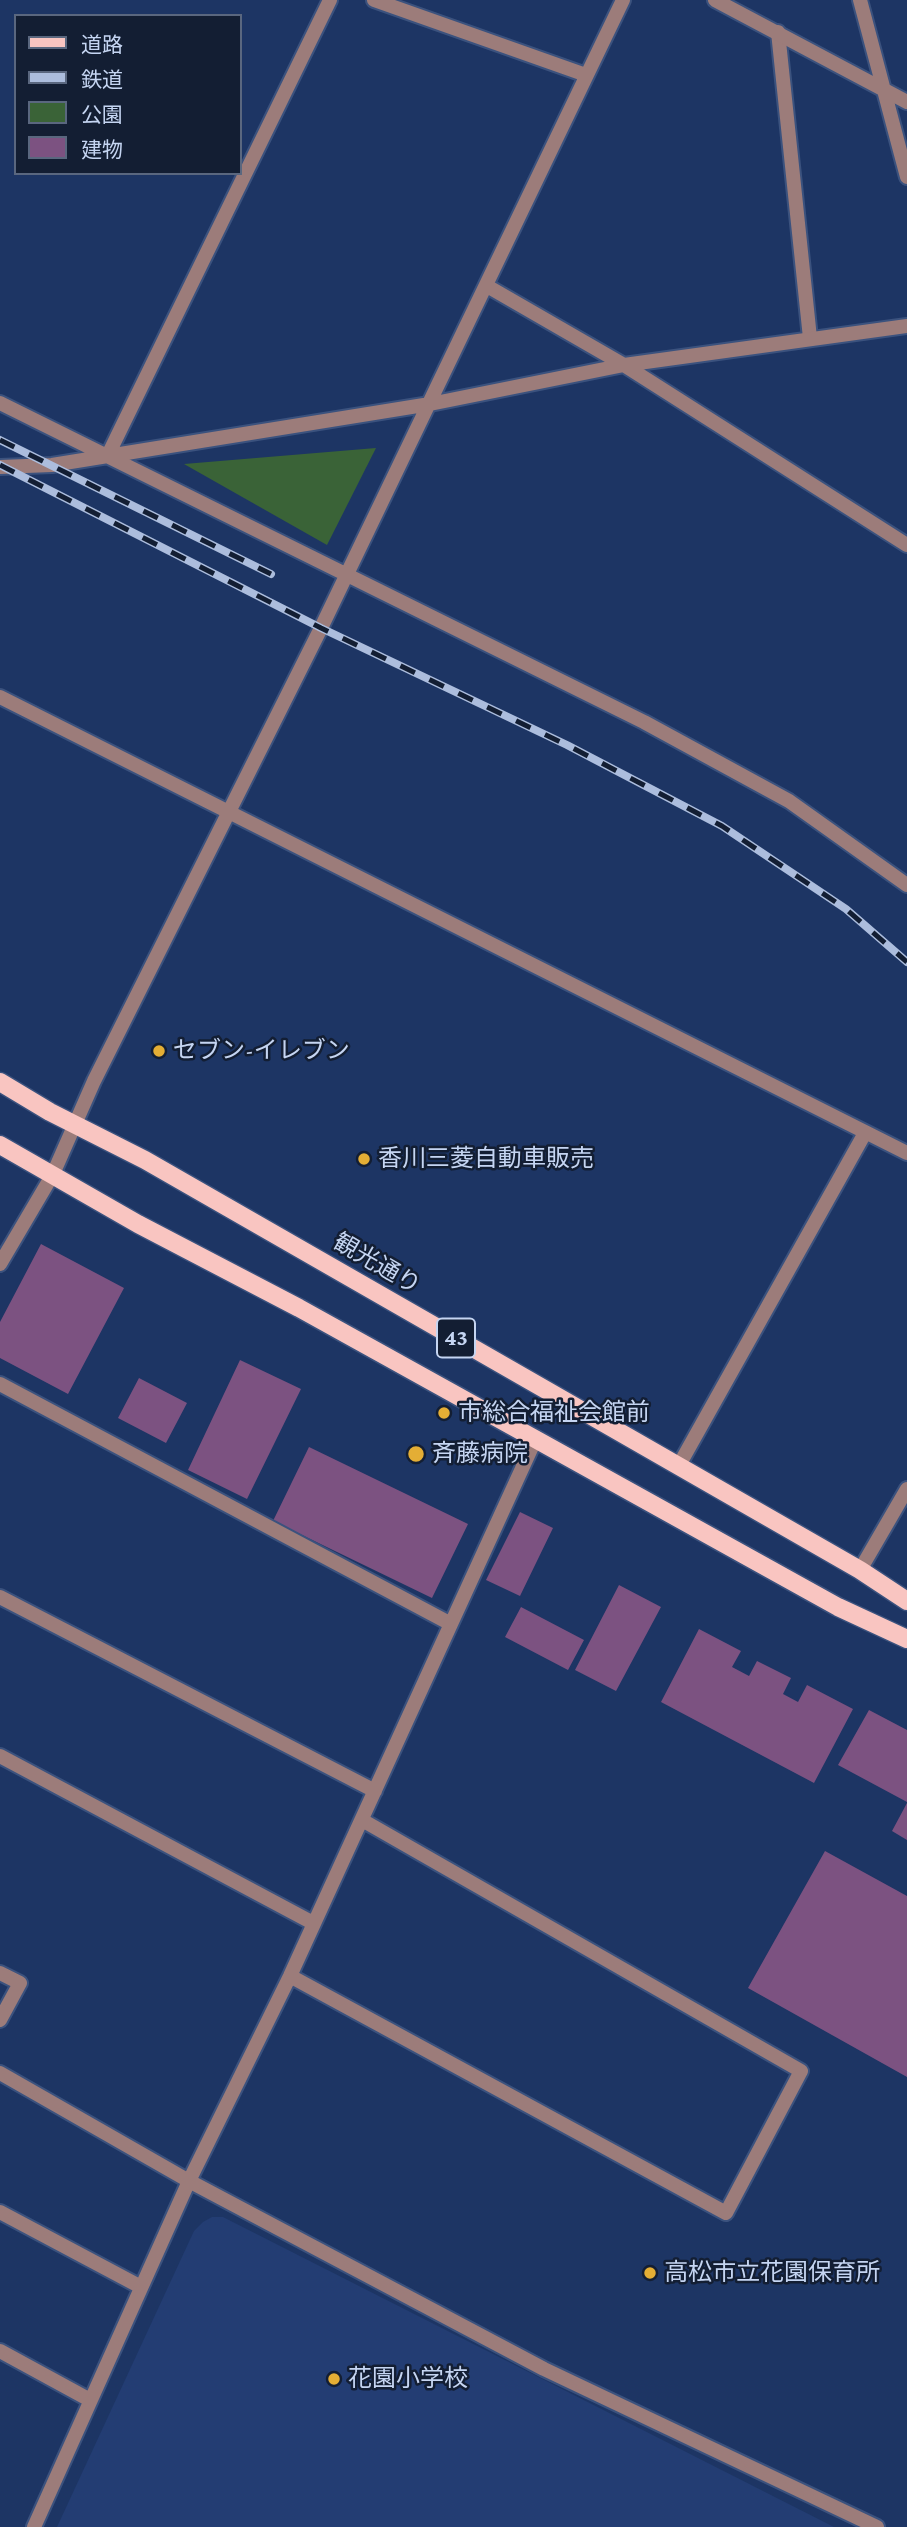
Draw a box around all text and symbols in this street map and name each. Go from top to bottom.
legend [14,14,242,175]
text: 道路 [81,33,123,57]
text: 鉄道 [81,68,123,92]
text: 公園 [81,103,123,127]
text: 建物 [81,138,123,162]
place label: セブン-イレブン [173,1037,350,1065]
marker: セブン-イレブン [151,1043,167,1059]
place label: 香川三菱自動車販売 [378,1145,594,1173]
marker: 香川三菱自動車販売 [356,1151,372,1167]
street label: 観光通り [328,1228,426,1300]
road number: 43 [437,1318,475,1358]
place label: 市総合福祉会館前 [458,1399,650,1427]
marker: 市総合福祉会館前 [436,1405,452,1421]
place label: 斉藤病院 [432,1440,528,1468]
marker: 斉藤病院 [406,1444,426,1464]
place label: 高松市立花園保育所 [664,2259,880,2287]
marker: 高松市立花園保育所 [642,2265,658,2281]
place label: 花園小学校 [348,2365,468,2393]
marker: 花園小学校 [326,2371,342,2387]

